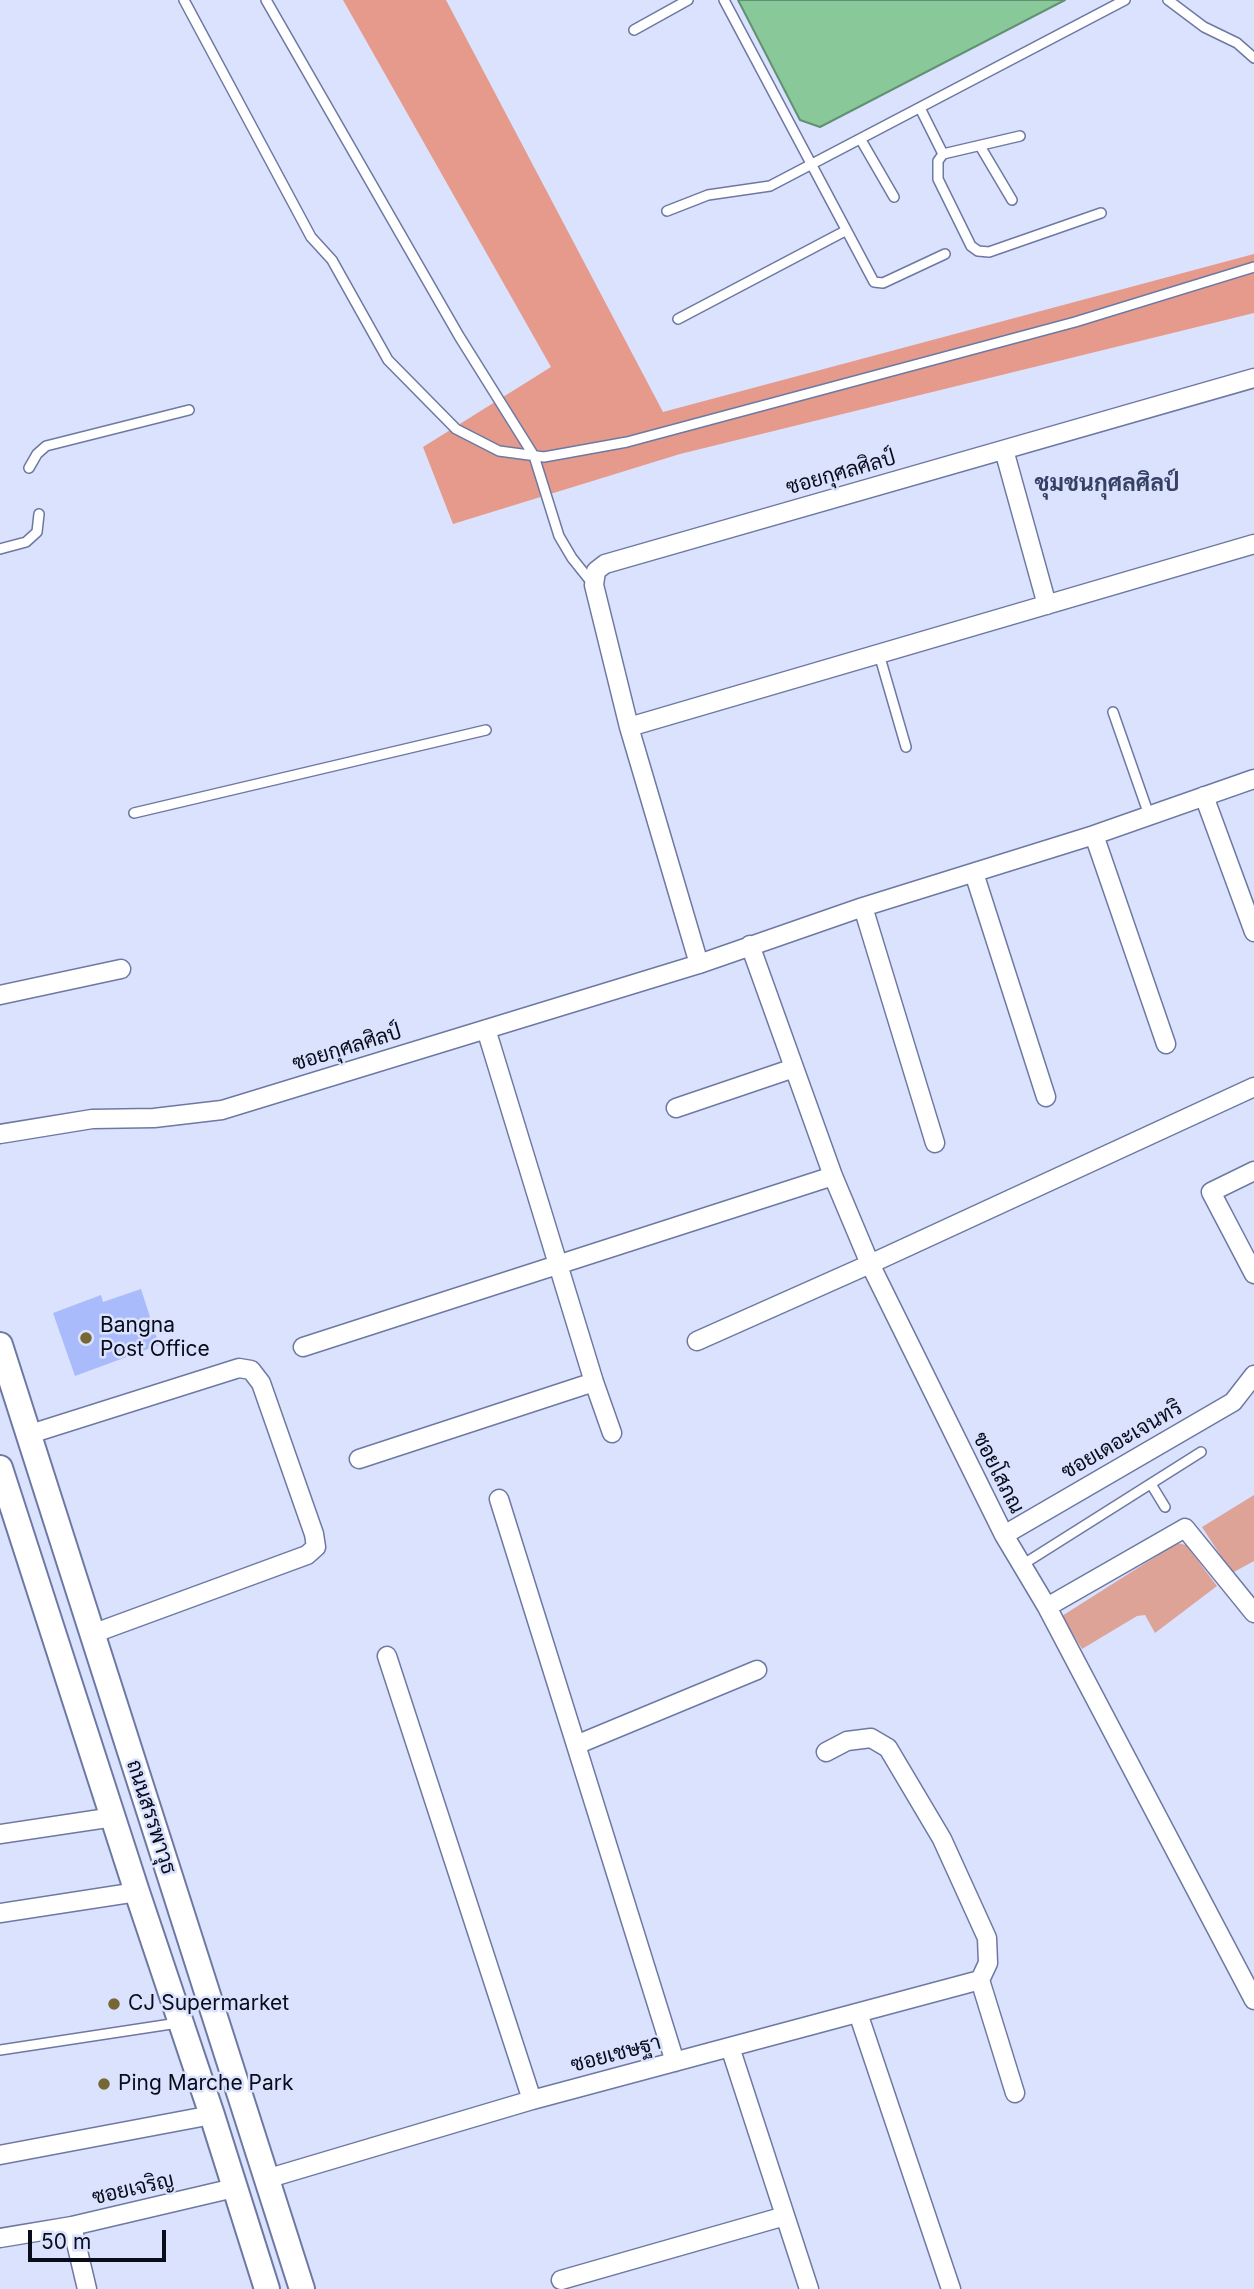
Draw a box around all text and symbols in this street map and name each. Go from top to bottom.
street label: ซอยกุศลศิลป์ [783,445,899,501]
district label: ชุมชนกุศลศิลป์ [1035,470,1179,498]
street label: ซอยกุศลศิลป์ [289,1019,405,1077]
place label: Bangna Post Office [100,1313,210,1363]
marker: Bangna Post Office [78,1330,94,1346]
street label: ซอยเดอะเจนทริ [1057,1395,1187,1485]
street label: ซอยโสภณ [967,1428,1029,1518]
street label: ถนนสรรพาวุธ [121,1757,181,1877]
place label: CJ Supermarket [128,1991,289,2017]
marker: CJ Supermarket [106,1996,122,2012]
street label: ซอยเชษฐา [568,2030,664,2078]
place label: Ping Marche Park [118,2071,294,2097]
marker: Ping Marche Park [96,2076,112,2092]
street label: ซอยเจริญ [90,2167,176,2211]
scale bar [32,2216,170,2260]
text: 50 m [41,2229,91,2254]

